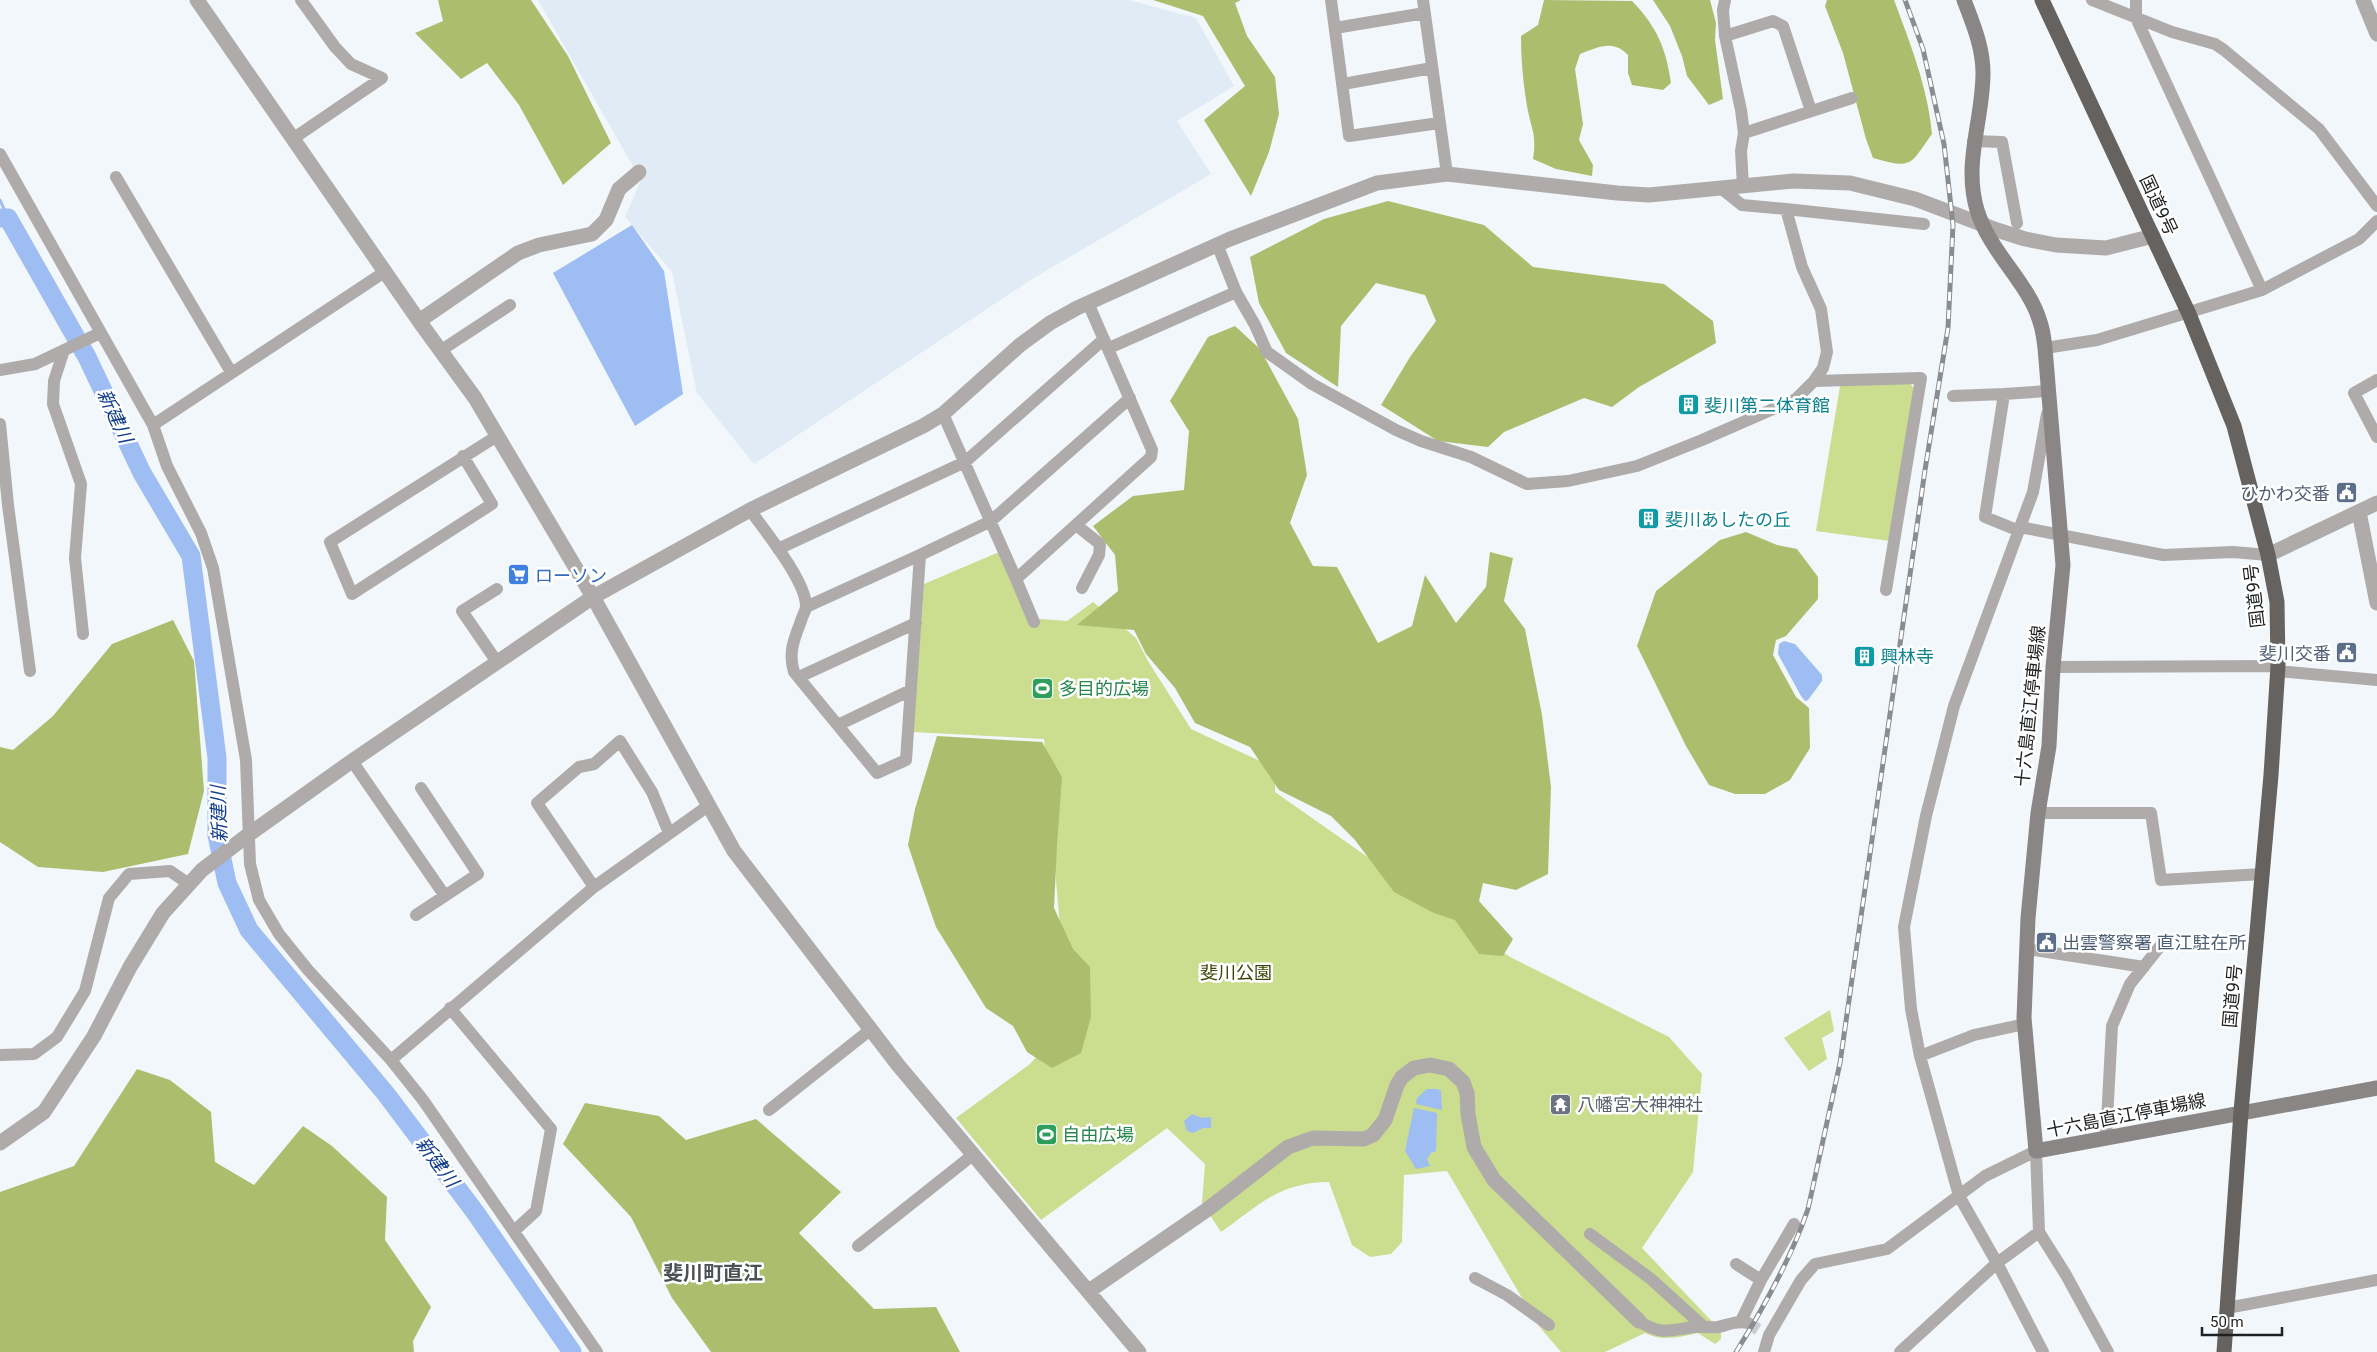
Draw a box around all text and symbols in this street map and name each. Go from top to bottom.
street label: 国道9号 [2136,172,2182,238]
water label: 新建川 [93,385,138,448]
building icon: 斐川第二体育館 [1676,393,1700,417]
place label: 斐川第二体育館 [1704,395,1830,416]
public building icon: ひかわ交番 [2334,481,2358,505]
place label: ひかわ交番 [2240,483,2330,504]
building icon: 斐川あしたの丘 [1637,507,1661,531]
place label: 斐川あしたの丘 [1665,509,1791,530]
supermarket icon: ローソン [507,563,531,587]
street label: 国道9号 [2240,563,2268,629]
place label: ローソン [535,565,607,586]
street label: 十六島直江停車場線 [2011,624,2049,788]
public building icon: 斐川交番 [2335,641,2359,665]
place label: 斐川交番 [2259,643,2331,664]
building icon: 興林寺 [1852,644,1876,668]
place label: 興林寺 [1880,646,1934,667]
sports icon: 多目的広場 [1031,676,1055,700]
place label: 多目的広場 [1059,678,1149,699]
water label: 新建川 [206,783,231,843]
public building icon: 出雲警察署 直江駐在所 [2034,930,2058,954]
place label: 出雲警察署 直江駐在所 [2062,932,2246,953]
park label: 斐川公園 [1200,962,1272,983]
street label: 国道9号 [2219,963,2245,1029]
street label: 十六島直江停車場線 [2044,1089,2208,1141]
temple icon: 八幡宮大神神社 [1549,1092,1573,1116]
place label: 八幡宮大神神社 [1577,1094,1703,1115]
sports icon: 自由広場 [1034,1122,1058,1146]
place label: 自由広場 [1062,1124,1134,1145]
water label: 新建川 [411,1132,465,1193]
district label: 斐川町直江 [663,1261,763,1285]
scale bar [2202,1304,2282,1336]
text: 50 m [2210,1313,2244,1331]

